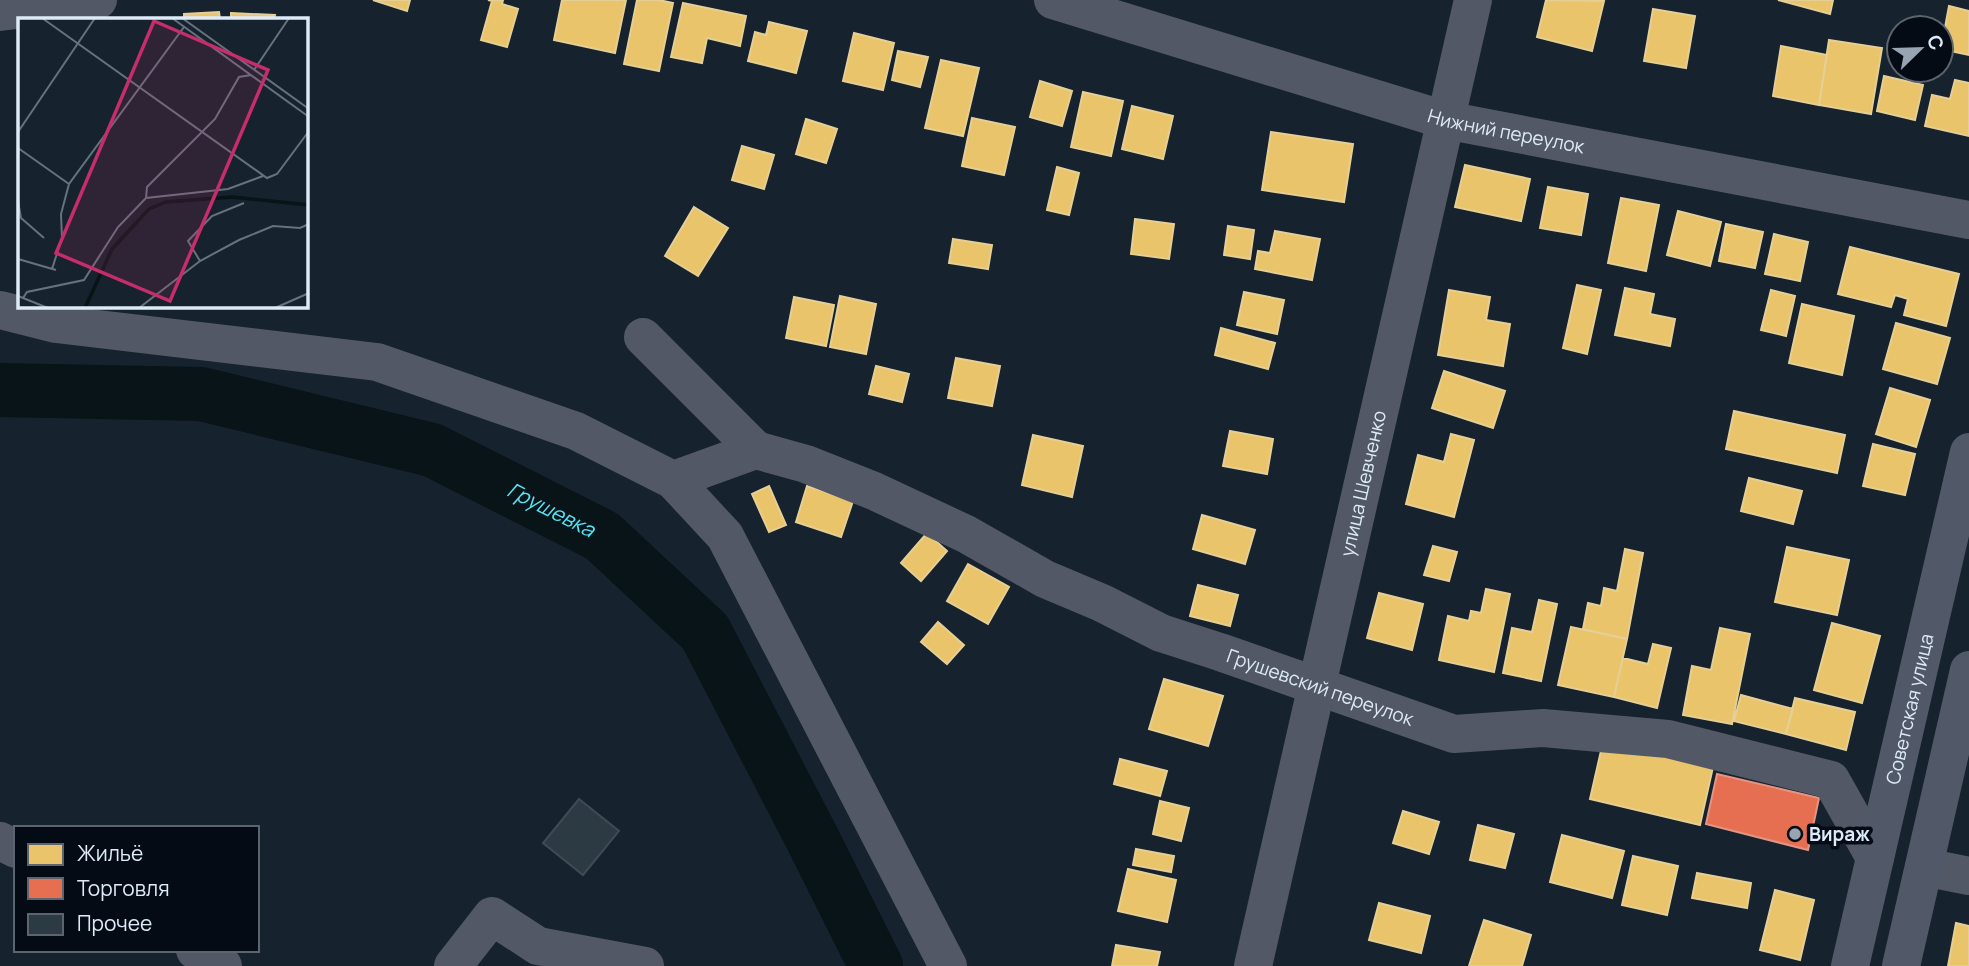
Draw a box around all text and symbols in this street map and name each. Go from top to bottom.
north arrow [1885,14,1955,84]
inset map [18,18,308,308]
text: С [1921,31,1950,54]
street label: Нижний переулок [1424,102,1587,159]
street label: улица Шевченко [1334,408,1392,559]
water label: Грушевка [503,475,601,544]
street label: Советская улица [1880,631,1940,787]
street label: Грушевский переулок [1223,642,1418,732]
place label: Вираж [1809,821,1870,847]
legend [14,826,259,952]
marker: Вираж [1787,826,1803,842]
text: Жильё [77,839,143,867]
text: Торговля [77,874,170,902]
text: Прочее [77,909,152,937]

